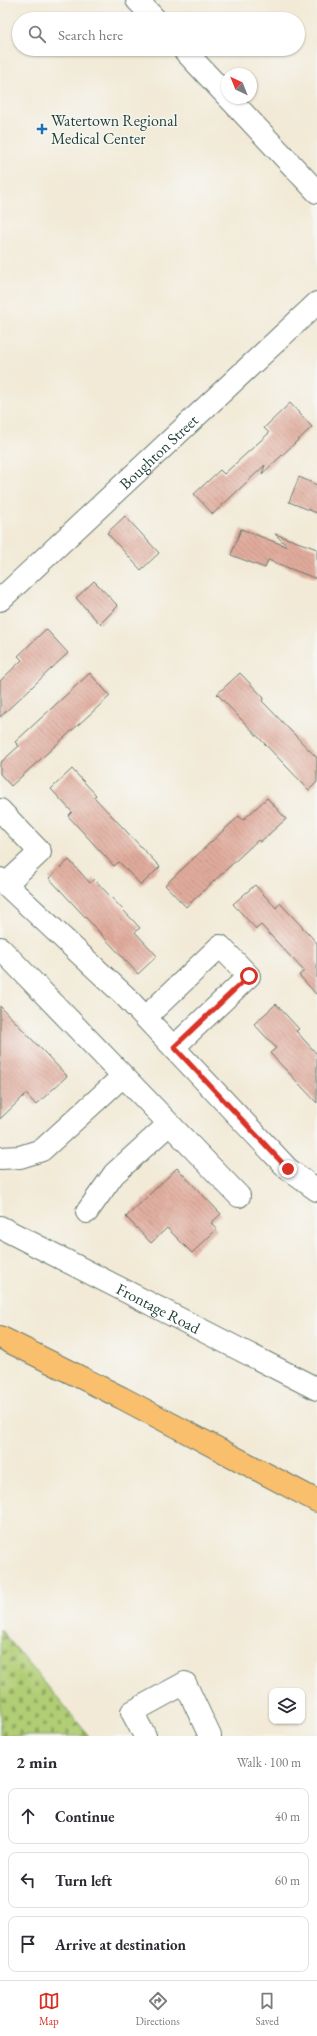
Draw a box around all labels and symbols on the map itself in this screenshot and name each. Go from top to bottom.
north arrow [221,68,257,104]
place label: Watertown Regional Medical Center [51,110,178,149]
marker: Watertown Regional Medical Center [36,123,48,135]
street label: Boughton Street [114,410,202,494]
route start [240,967,258,985]
route end [279,1160,297,1178]
street label: Frontage Road [113,1278,205,1339]

